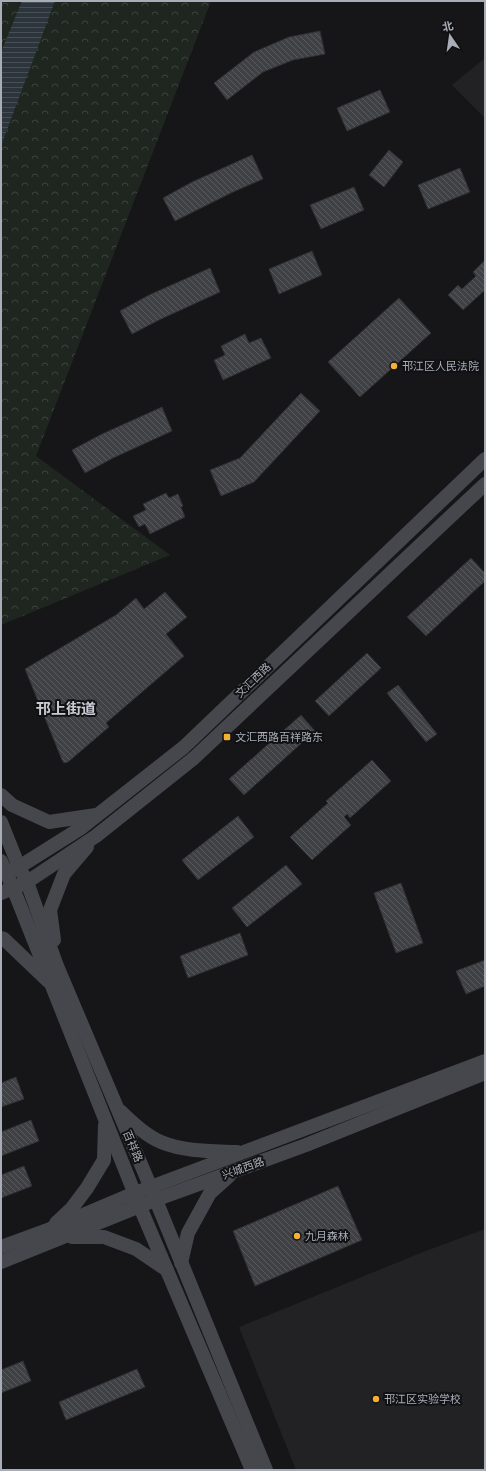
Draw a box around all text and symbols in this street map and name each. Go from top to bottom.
north arrow [430,16,470,56]
text: 北 [441,18,455,34]
place label: 邗江区人民法院 [402,359,479,373]
marker: 邗江区人民法院 [389,361,399,371]
street label: 文汇西路 [232,660,274,700]
district label: 邗上街道 [36,698,96,719]
place label: 文汇西路百祥路东 [235,730,323,744]
marker: 文汇西路百祥路东 [222,732,232,742]
street label: 百祥路 [120,1128,146,1164]
street label: 兴城西路 [220,1154,266,1182]
place label: 九月森林 [305,1229,349,1243]
marker: 九月森林 [292,1231,302,1241]
place label: 邗江区实验学校 [384,1392,461,1406]
marker: 邗江区实验学校 [371,1394,381,1404]

